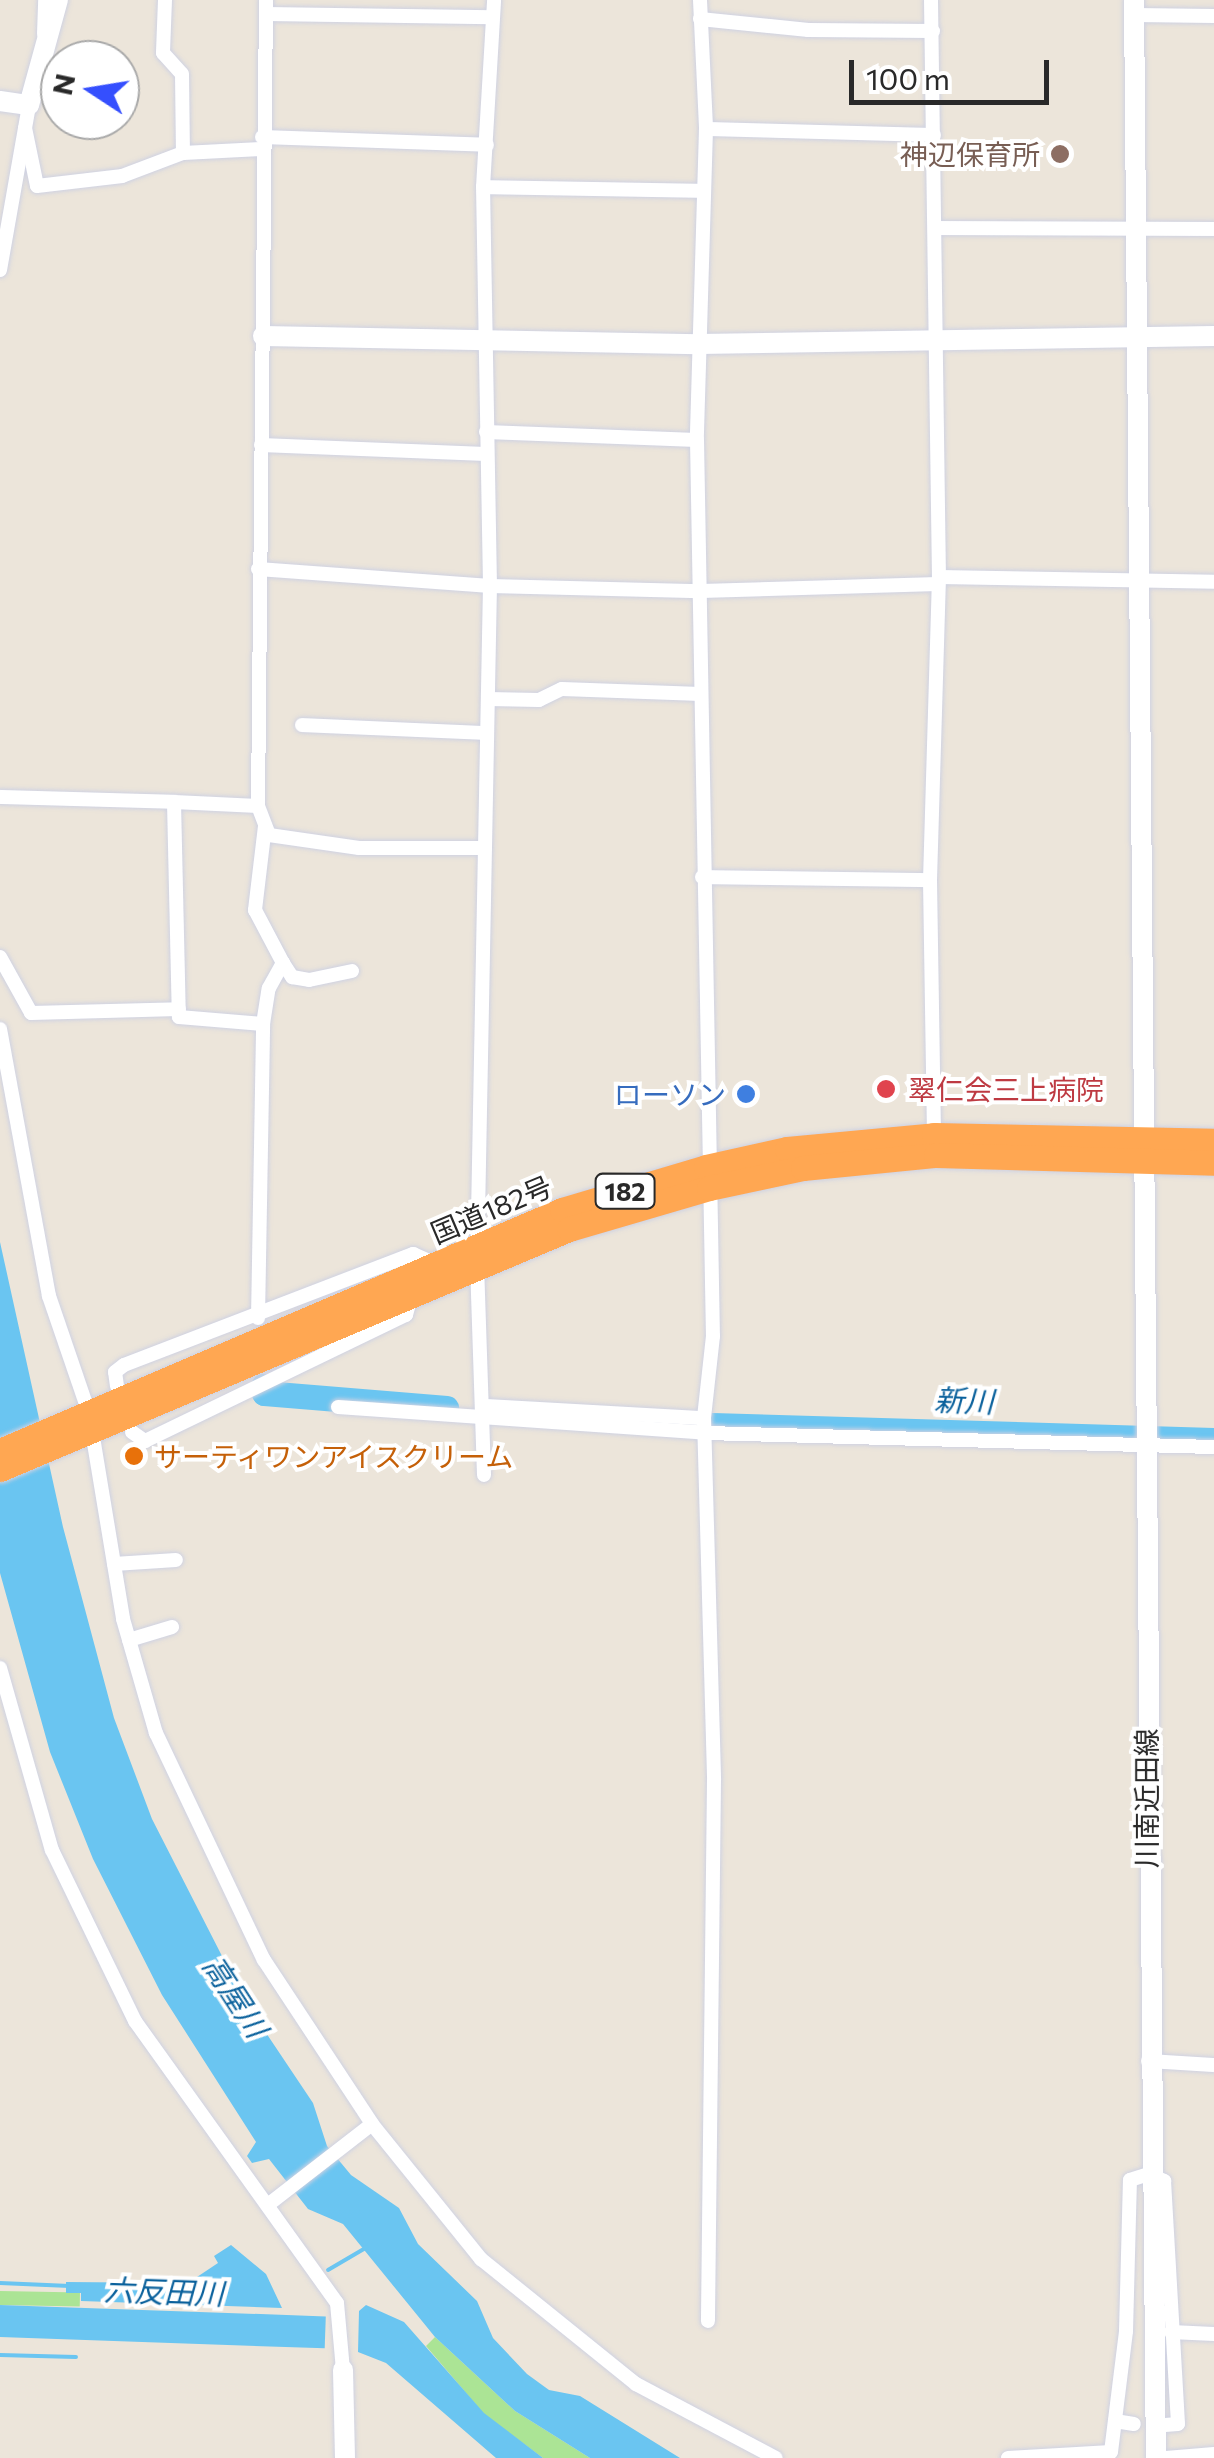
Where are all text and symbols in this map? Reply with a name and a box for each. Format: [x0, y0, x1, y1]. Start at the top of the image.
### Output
north arrow [40, 40, 140, 140]
scale bar [854, 40, 1054, 102]
text: 100 m [866, 59, 950, 96]
text: N [44, 70, 81, 98]
place label: 神辺保育所 [900, 137, 1040, 171]
marker: 神辺保育所 [1049, 143, 1071, 165]
place label: 翠仁会三上病院 [908, 1072, 1104, 1106]
marker: 翠仁会三上病院 [873, 1076, 899, 1102]
place label: ローソン [614, 1077, 726, 1111]
marker: ローソン [735, 1083, 757, 1105]
street label: 国道182号 [425, 1168, 557, 1250]
road number: 182 [592, 1171, 658, 1211]
water label: 新川 [933, 1381, 995, 1419]
place label: サーティワンアイスクリーム [154, 1439, 518, 1473]
marker: サーティワンアイスクリーム [123, 1445, 145, 1467]
street label: 川南近田線 [1129, 1728, 1163, 1868]
water label: 高屋川 [196, 1948, 276, 2044]
water label: 六反田川 [103, 2271, 225, 2311]

